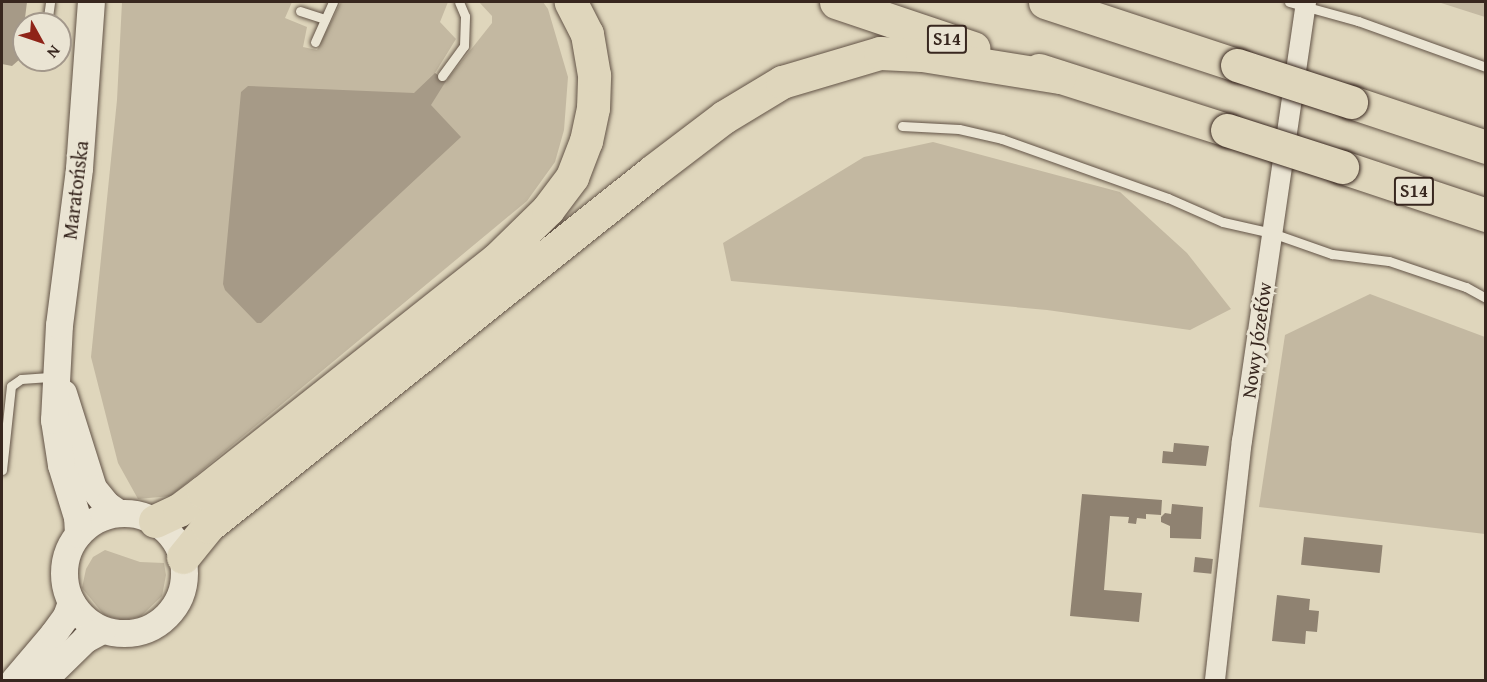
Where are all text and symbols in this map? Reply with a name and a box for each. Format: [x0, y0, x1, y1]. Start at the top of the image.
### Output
north arrow [12, 12, 72, 72]
road number: S14 [926, 24, 968, 54]
text: N [42, 40, 67, 64]
street label: Maratońska [57, 139, 93, 241]
road number: S14 [1393, 176, 1435, 206]
street label: Nowy Józefów [1236, 280, 1276, 400]

